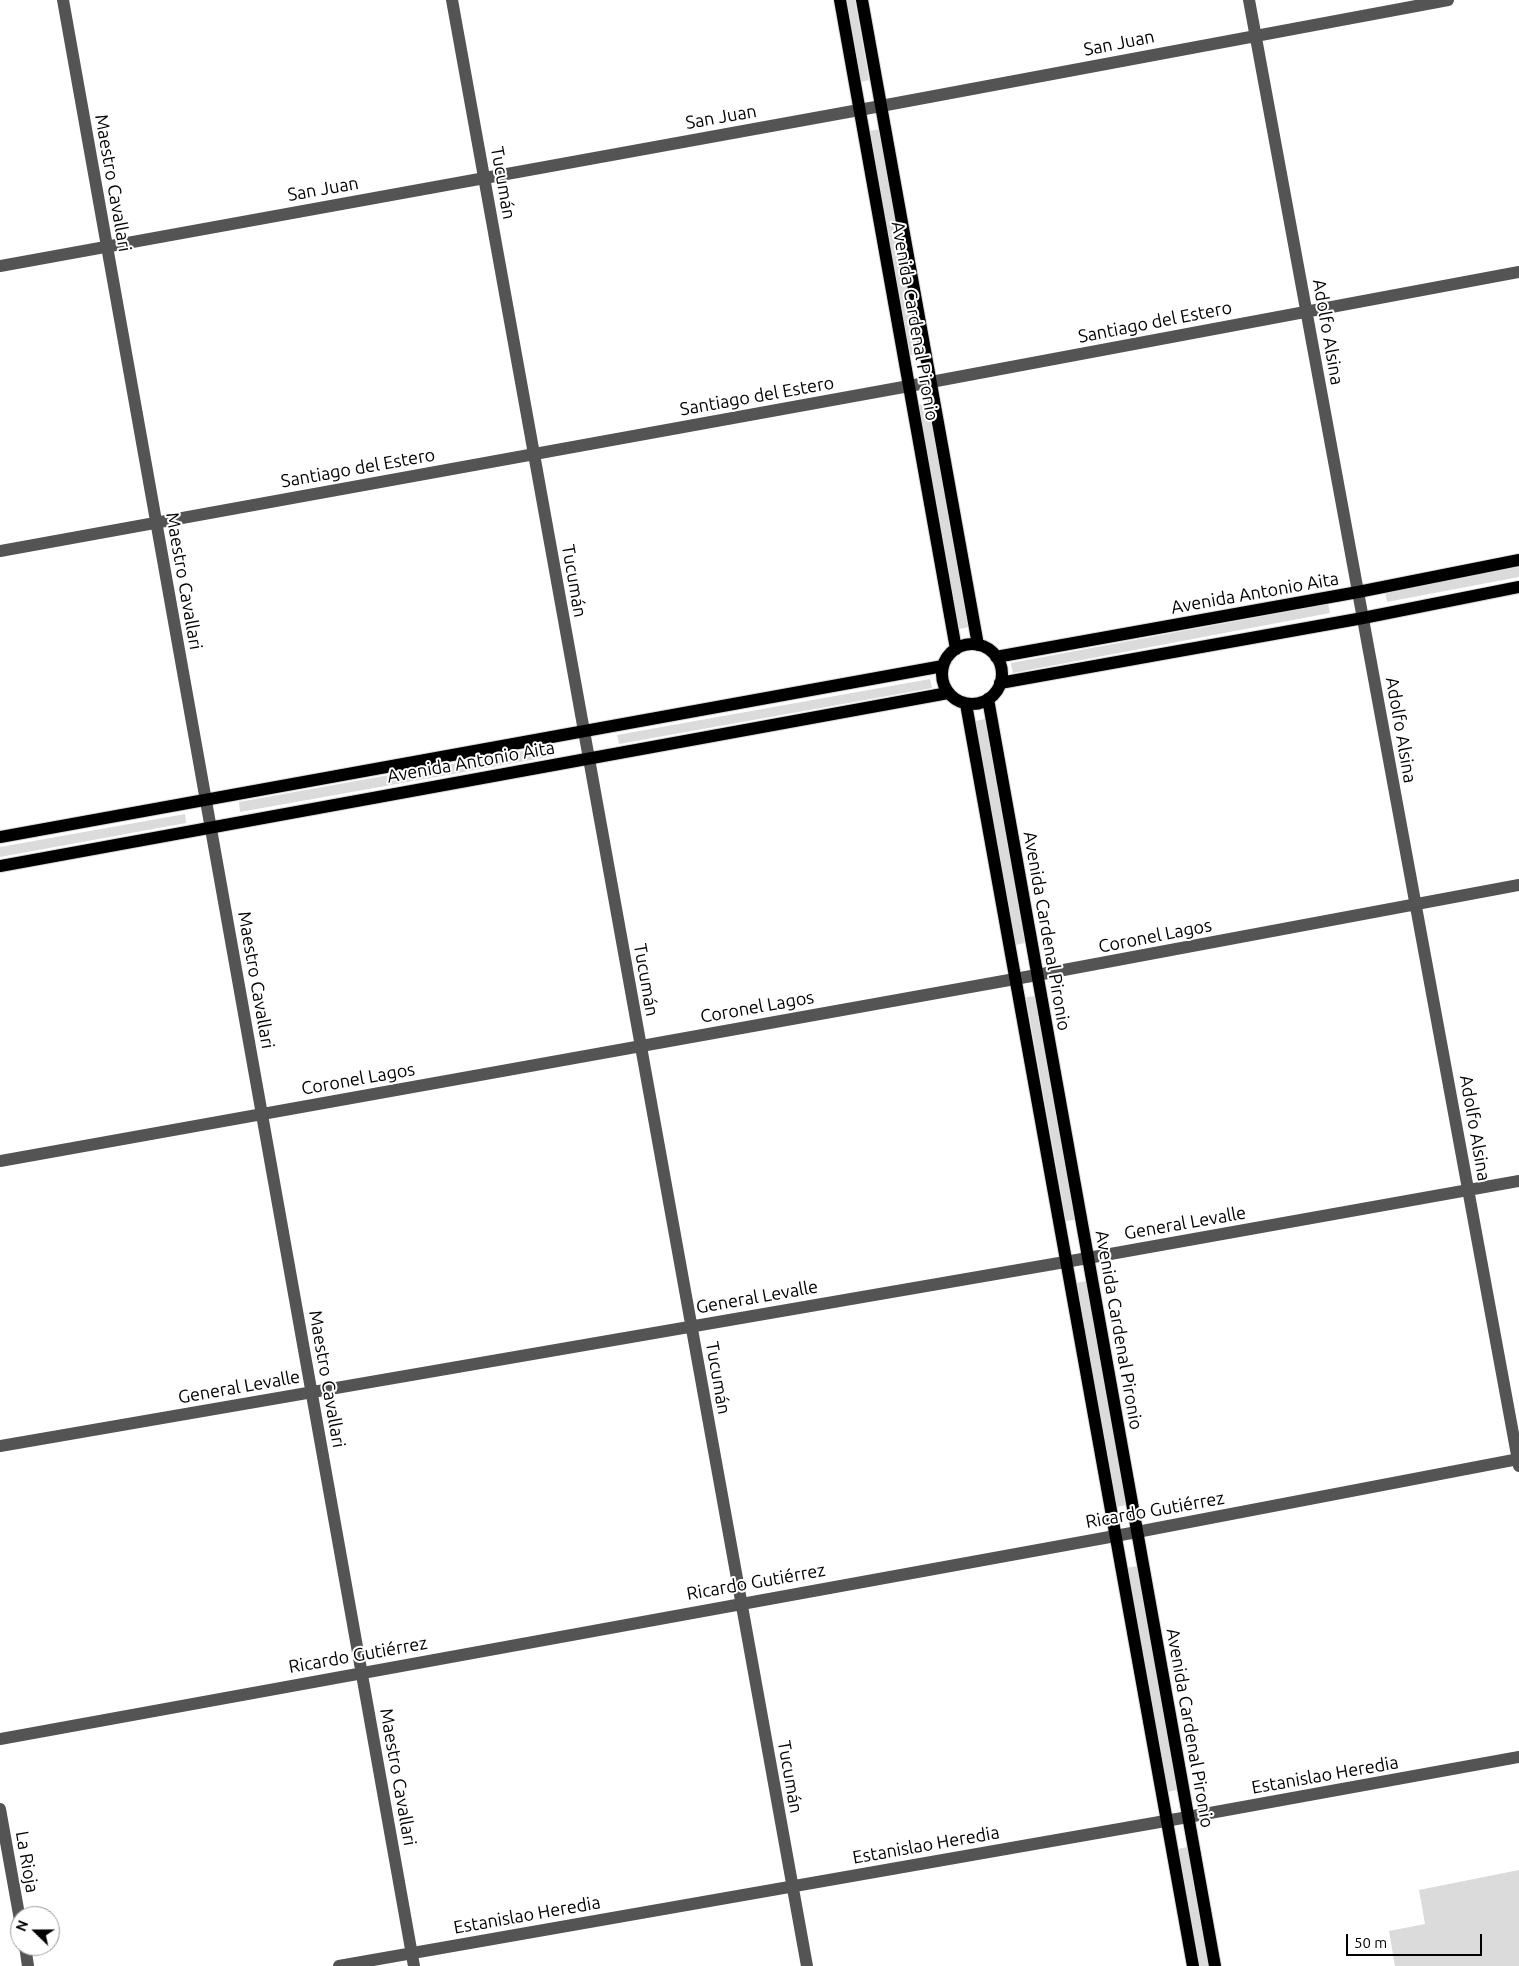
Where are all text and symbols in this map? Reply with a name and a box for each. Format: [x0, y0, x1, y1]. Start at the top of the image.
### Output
street label: San Juan [1082, 26, 1156, 60]
street label: San Juan [684, 100, 758, 134]
street label: Maestro Cavallari [90, 112, 136, 254]
street label: Tucumán [486, 145, 520, 221]
street label: San Juan [286, 172, 360, 206]
street label: Avenida Cardenal Pironio [887, 220, 943, 422]
street label: Adolfo Alsina [1308, 277, 1348, 387]
street label: Santiago del Estero [1076, 296, 1234, 348]
street label: Santiago del Estero [678, 372, 836, 420]
street label: Santiago del Estero [279, 444, 437, 492]
street label: Maestro Cavallari [161, 510, 207, 652]
street label: Tucumán [557, 543, 591, 619]
street label: Avenida Antonio Aita [1169, 568, 1341, 618]
street label: Adolfo Alsina [1381, 675, 1421, 785]
street label: Avenida Antonio Aita [385, 737, 557, 787]
street label: Avenida Cardenal Pironio [1019, 830, 1075, 1032]
street label: Maestro Cavallari [233, 909, 279, 1051]
street label: Coronel Lagos [1096, 914, 1214, 958]
street label: Tucumán [629, 942, 663, 1018]
street label: Coronel Lagos [698, 986, 816, 1028]
street label: Coronel Lagos [299, 1058, 417, 1100]
street label: Adolfo Alsina [1455, 1073, 1495, 1183]
street label: General Levalle [1122, 1202, 1248, 1244]
street label: Avenida Cardenal Pironio [1091, 1229, 1147, 1431]
street label: General Levalle [694, 1276, 820, 1318]
street label: Maestro Cavallari [304, 1308, 350, 1450]
street label: Tucumán [701, 1340, 735, 1416]
street label: General Levalle [176, 1366, 302, 1408]
street label: Ricardo Gutiérrez [1084, 1487, 1226, 1533]
street label: Ricardo Gutiérrez [685, 1559, 827, 1605]
street label: Avenida Cardenal Pironio [1162, 1627, 1218, 1829]
street label: Ricardo Gutiérrez [287, 1632, 429, 1678]
street label: Maestro Cavallari [375, 1706, 421, 1848]
street label: Tucumán [773, 1739, 807, 1815]
street label: Estanislao Heredia [1250, 1751, 1400, 1799]
street label: Estanislao Heredia [851, 1821, 1001, 1869]
street label: La Rioja [11, 1829, 43, 1895]
street label: Estanislao Heredia [452, 1891, 602, 1939]
north arrow [10, 1906, 60, 1956]
text: N [13, 1918, 31, 1934]
scale bar [1349, 1924, 1485, 1956]
text: 50 m [1354, 1934, 1387, 1951]

